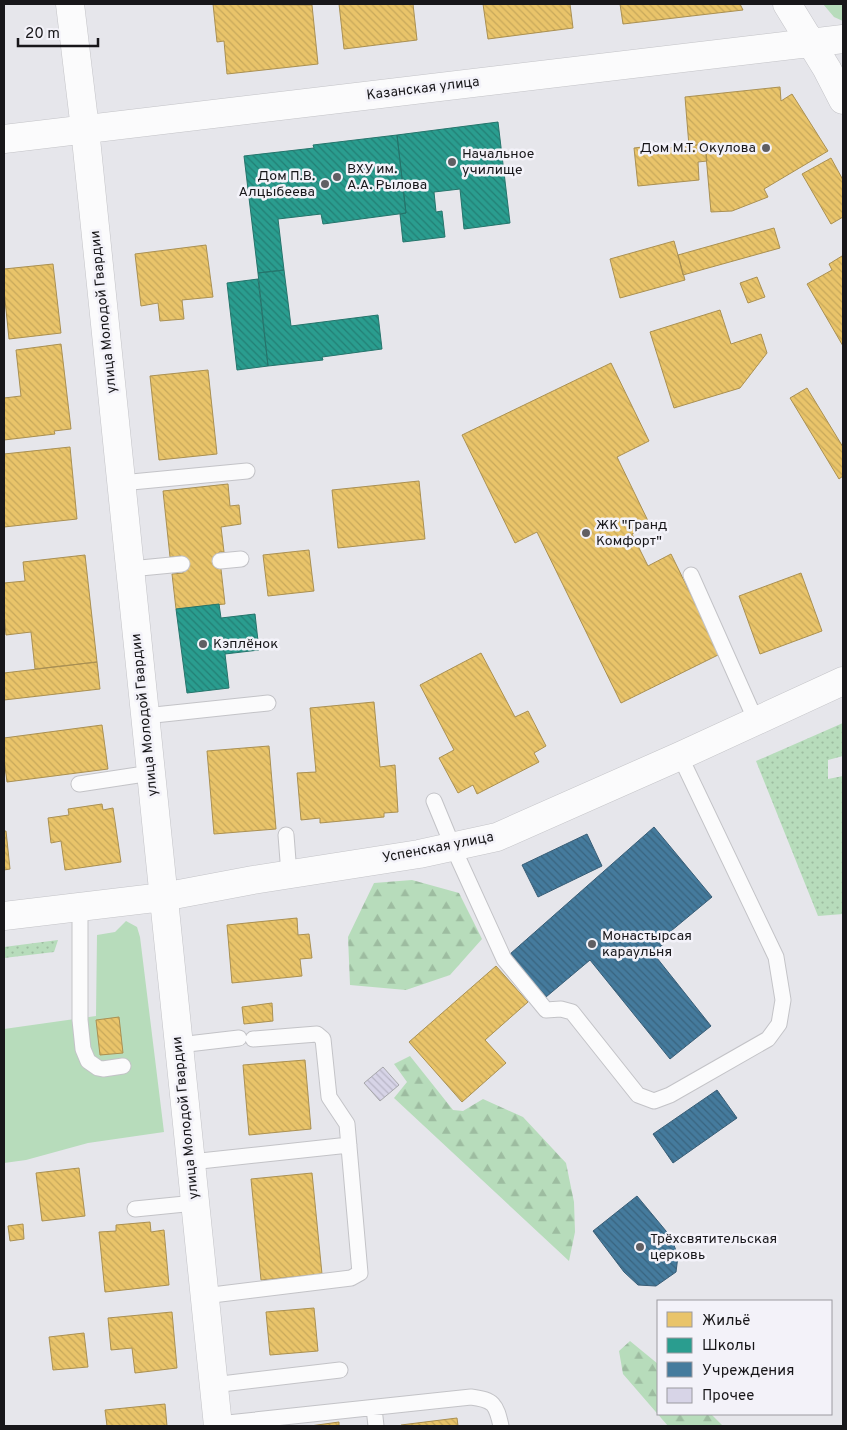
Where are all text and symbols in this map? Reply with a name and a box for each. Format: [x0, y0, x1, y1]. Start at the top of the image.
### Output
scale bar [18, 15, 98, 47]
text: 20 m [25, 25, 60, 44]
street label: Казанская улица [365, 74, 481, 104]
place label: Дом М.Т. Окулова [640, 140, 756, 157]
marker: Дом М.Т. Окулова [760, 142, 772, 154]
place label: Начальное училище [462, 146, 534, 179]
marker: Начальное училище [446, 156, 458, 168]
place label: ВХУ им. А.А. Рылова [347, 161, 427, 194]
place label: Дом П.В. Алцыбеева [239, 168, 315, 201]
marker: ВХУ им. А.А. Рылова [331, 171, 343, 183]
marker: Дом П.В. Алцыбеева [319, 178, 331, 190]
street label: улица Молодой Гвардии [87, 230, 121, 394]
place label: ЖК "Гранд Комфорт" [596, 517, 667, 550]
marker: ЖК "Гранд Комфорт" [580, 527, 592, 539]
street label: улица Молодой Гвардии [128, 633, 162, 797]
place label: Кэплёнок [213, 636, 278, 653]
marker: Кэплёнок [197, 638, 209, 650]
street label: Успенская улица [381, 829, 495, 867]
place label: Монастырсая караульня [602, 928, 692, 961]
marker: Монастырсая караульня [586, 938, 598, 950]
street label: улица Молодой Гвардии [169, 1036, 203, 1200]
place label: Трёхсвятительская церковь [650, 1231, 777, 1264]
marker: Трёхсвятительская церковь [634, 1241, 646, 1253]
legend [657, 1300, 832, 1415]
text: Жильё [702, 1312, 750, 1331]
text: Школы [702, 1337, 756, 1356]
text: Учреждения [702, 1362, 794, 1381]
text: Прочее [702, 1387, 754, 1406]

